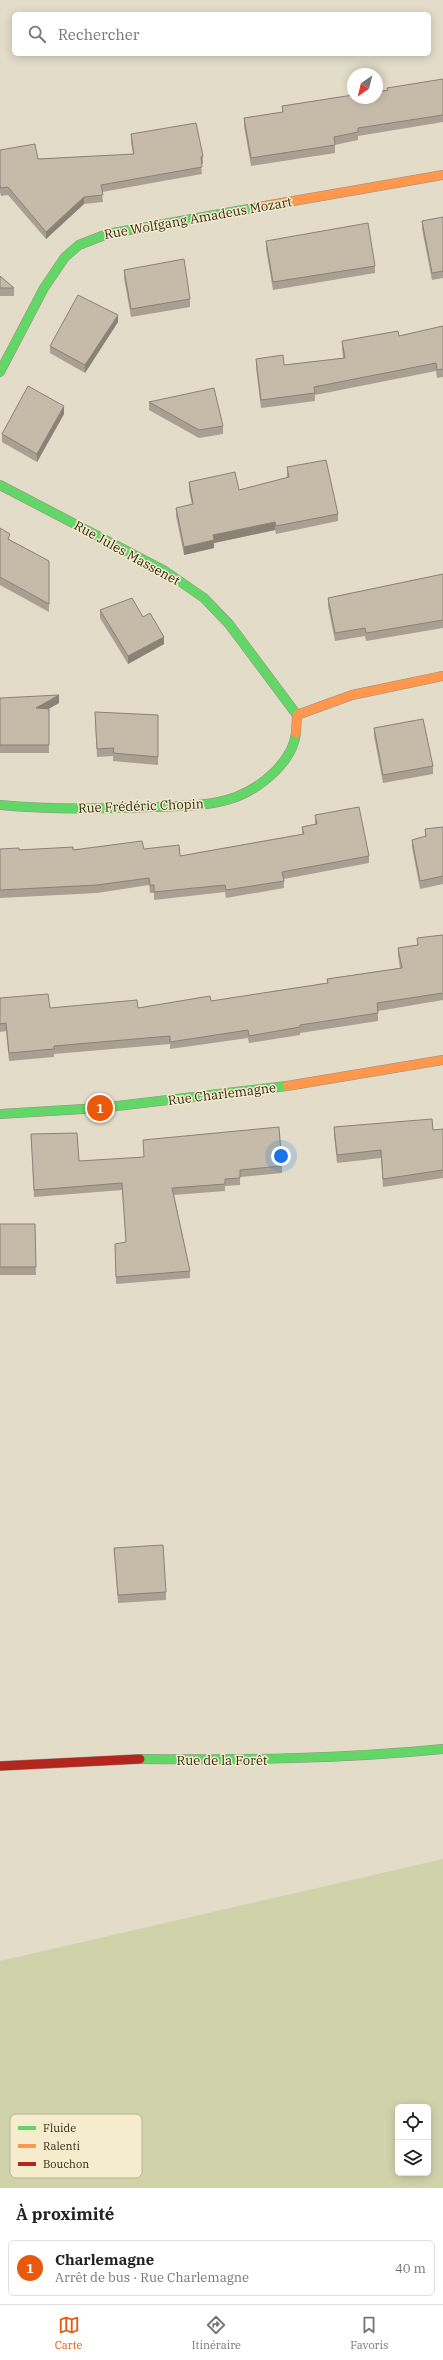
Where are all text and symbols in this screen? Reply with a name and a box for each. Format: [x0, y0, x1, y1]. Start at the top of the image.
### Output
search box [12, 12, 431, 56]
icon: search [26, 23, 48, 45]
text: Rechercher [58, 25, 139, 44]
north arrow [347, 68, 383, 104]
street label: Rue Wolfgang Amadeus Mozart [103, 193, 294, 243]
street label: Rue Jules Massenet [71, 517, 183, 589]
street label: Rue Frédéric Chopin [78, 795, 204, 817]
street label: Rue Charlemagne [167, 1079, 277, 1109]
pin: 1 [87, 1093, 113, 1123]
your location [271, 1146, 291, 1166]
street label: Rue de la Forêt [177, 1752, 268, 1769]
map controls [395, 2104, 431, 2176]
button: locate [395, 2104, 431, 2140]
legend [10, 2114, 142, 2178]
text: Fluide [43, 2121, 76, 2135]
text: Ralenti [43, 2139, 81, 2153]
button: layers [395, 2140, 431, 2176]
text: Bouchon [43, 2157, 89, 2171]
text: À proximité [16, 2203, 114, 2225]
text: Charlemagne [55, 2250, 154, 2269]
text: 1 [26, 2260, 34, 2277]
text: 40 m [395, 2260, 426, 2277]
text: Arrêt de bus · Rue Charlemagne [55, 2269, 249, 2286]
tab: Carte [55, 2314, 82, 2352]
tab: Itinéraire [192, 2314, 241, 2352]
tab: Favoris [350, 2314, 388, 2352]

